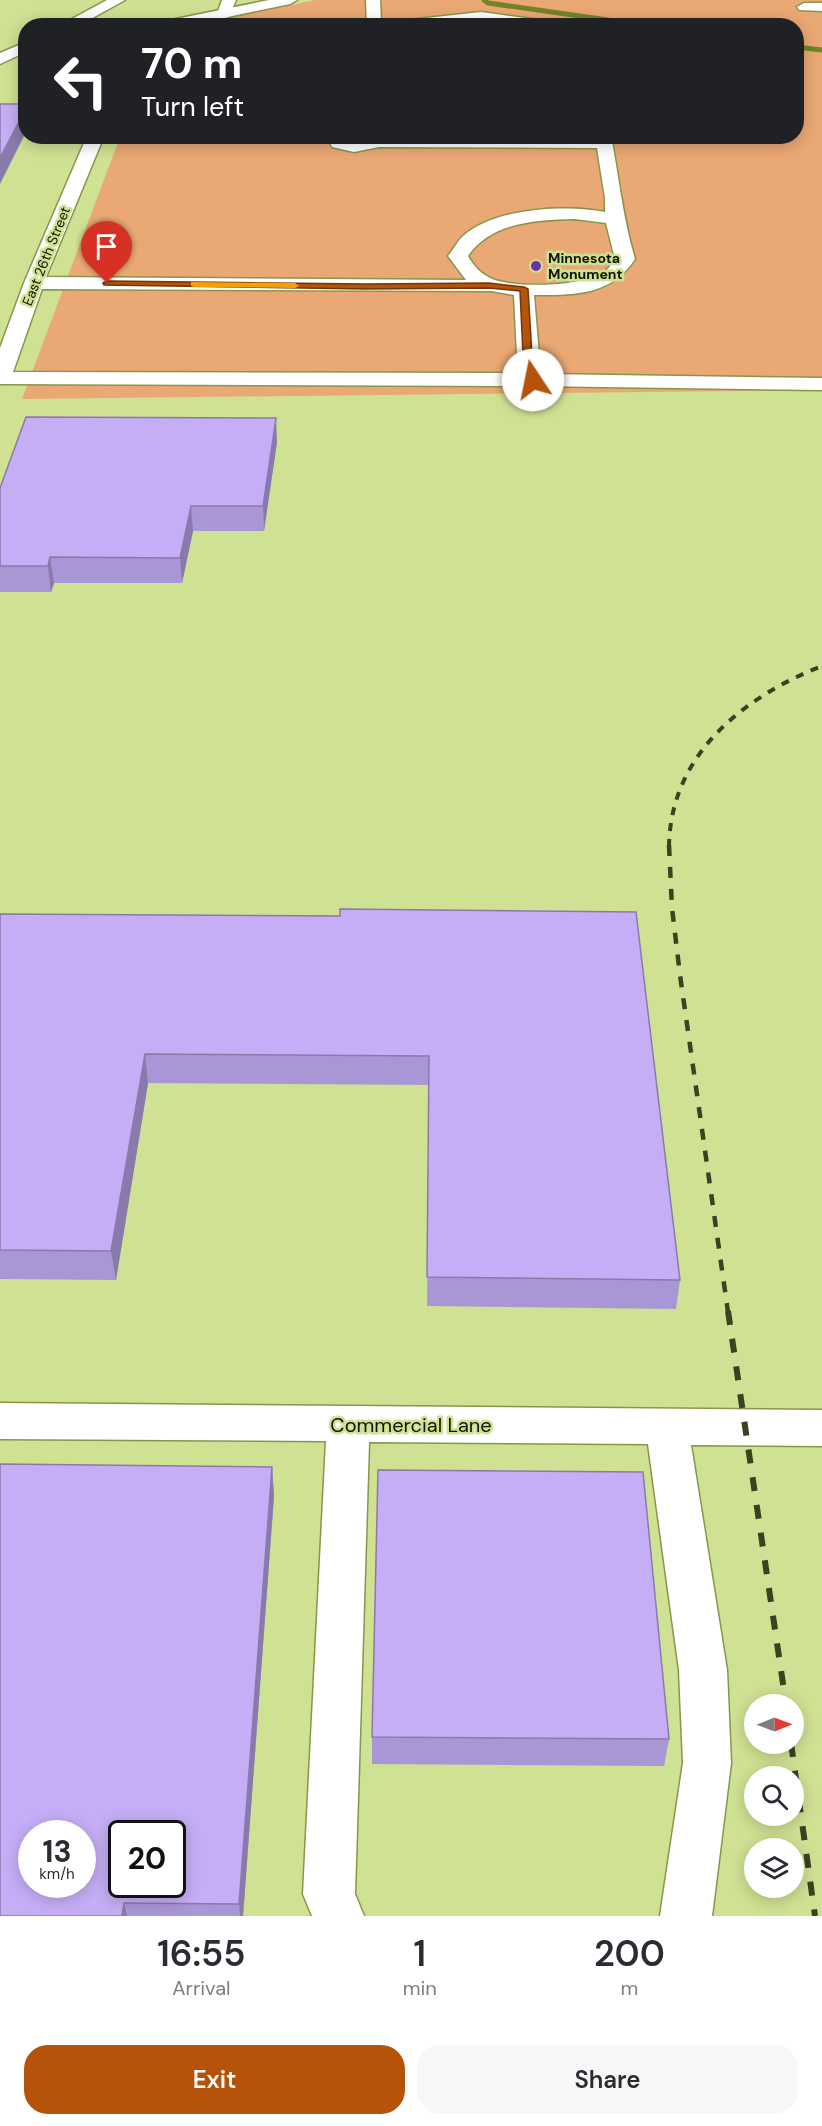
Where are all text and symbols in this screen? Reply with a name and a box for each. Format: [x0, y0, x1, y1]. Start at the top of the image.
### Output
text: 70 m [141, 36, 242, 91]
icon: left [42, 42, 120, 120]
text: Turn left [141, 89, 244, 124]
street label: East 26th Street [18, 204, 74, 308]
pin [81, 221, 132, 283]
icon: arrive [90, 230, 123, 263]
place label: Minnesota Monument [548, 249, 623, 283]
marker: Minnesota Monument [529, 259, 543, 273]
position arrow [501, 348, 565, 412]
street label: Commercial Lane [330, 1412, 492, 1438]
north arrow [744, 1694, 804, 1754]
map controls [744, 1694, 804, 1898]
button: search [744, 1766, 804, 1826]
speed limit sign: 20 [108, 1820, 186, 1898]
text: 13 [42, 1832, 72, 1871]
button: layers [744, 1838, 804, 1898]
text: km/h [39, 1864, 75, 1884]
text: 16:55 [157, 1930, 246, 1977]
text: 1 [414, 1930, 426, 1977]
text: 200 [594, 1930, 665, 1977]
text: Arrival [172, 1975, 231, 2001]
text: min [403, 1975, 437, 2001]
text: m [621, 1975, 638, 2001]
button: Exit [24, 2045, 405, 2114]
button: Share [417, 2045, 798, 2114]

